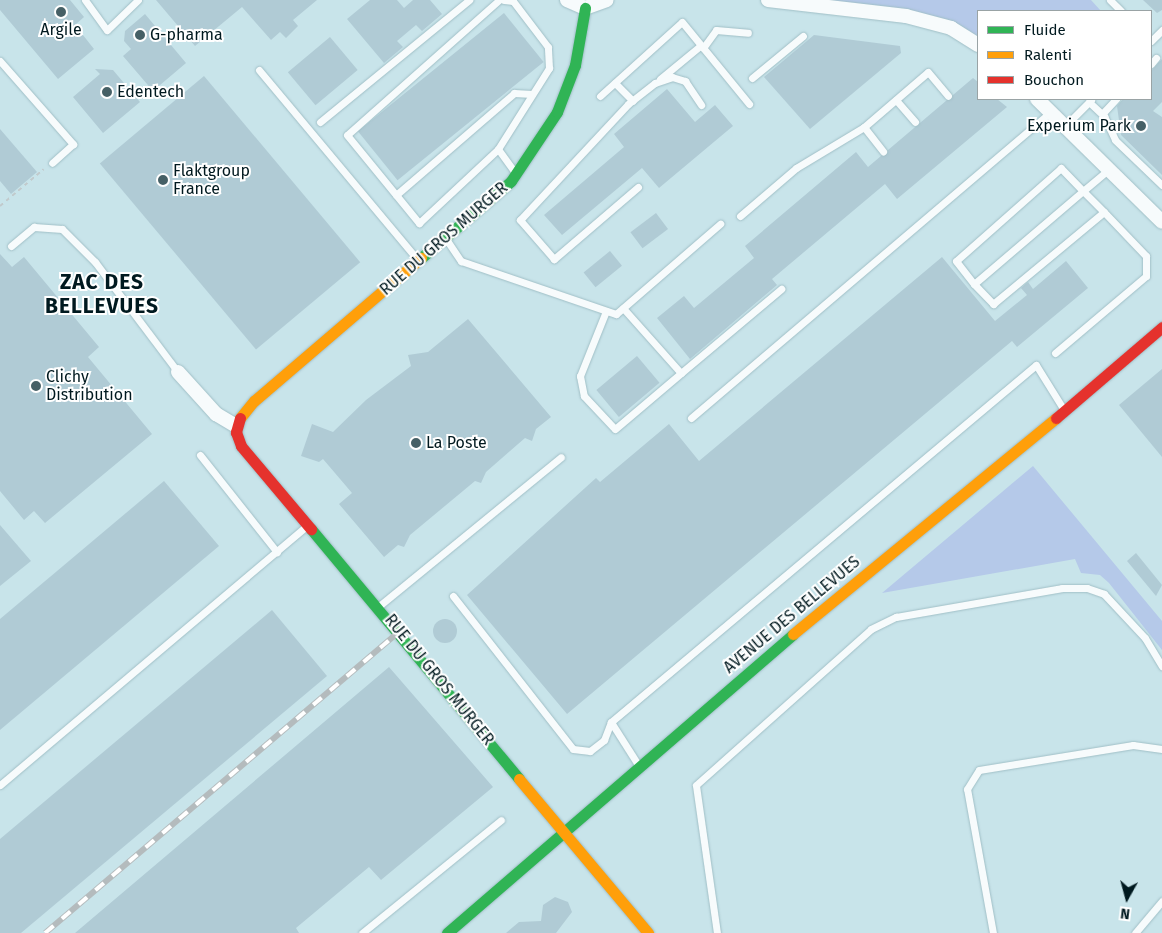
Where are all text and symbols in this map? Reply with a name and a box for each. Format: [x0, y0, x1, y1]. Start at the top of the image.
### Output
marker: Argile [55, 6, 67, 18]
legend [977, 10, 1152, 100]
place label: Argile [40, 20, 82, 40]
text: Fluide [1024, 21, 1066, 39]
place label: G-pharma [150, 25, 223, 45]
marker: G-pharma [134, 29, 146, 41]
text: Ralenti [1024, 46, 1072, 64]
text: Bouchon [1024, 71, 1084, 89]
place label: Edentech [117, 82, 184, 102]
marker: Edentech [101, 86, 113, 98]
place label: Experium Park [1027, 116, 1131, 136]
marker: Experium Park [1135, 120, 1147, 132]
place label: Flaktgroup France [173, 161, 250, 199]
marker: Flaktgroup France [157, 174, 169, 186]
street label: RUE DU GROS MURGER [376, 178, 512, 300]
district label: ZAC DES BELLEVUES [44, 269, 160, 319]
place label: Clichy Distribution [46, 367, 133, 405]
marker: Clichy Distribution [30, 380, 42, 392]
place label: La Poste [426, 433, 487, 453]
marker: La Poste [410, 437, 422, 449]
street label: AVENUE DES BELLEVUES [720, 552, 864, 678]
street label: RUE DU GROS MURGER [380, 611, 498, 749]
north arrow [1102, 873, 1152, 923]
text: N [1119, 904, 1131, 922]

